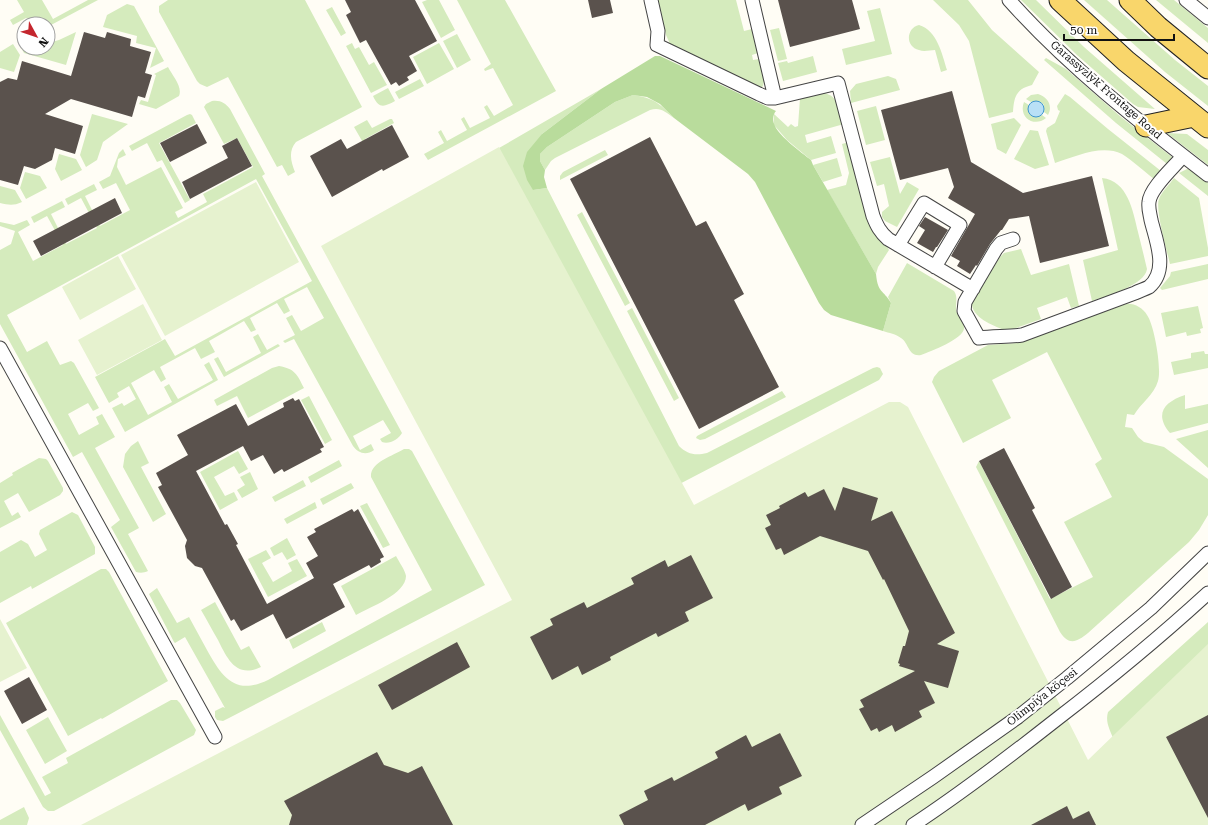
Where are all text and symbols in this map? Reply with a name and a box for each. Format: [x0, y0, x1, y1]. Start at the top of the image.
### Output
north arrow [16, 16, 56, 56]
scale bar [1064, 16, 1174, 42]
text: 50 m [1070, 23, 1097, 37]
text: N [35, 35, 51, 50]
street label: Garassyzlyk Frontage Road [1048, 38, 1164, 142]
street label: Olimpiýa köçesi [1004, 665, 1080, 729]

